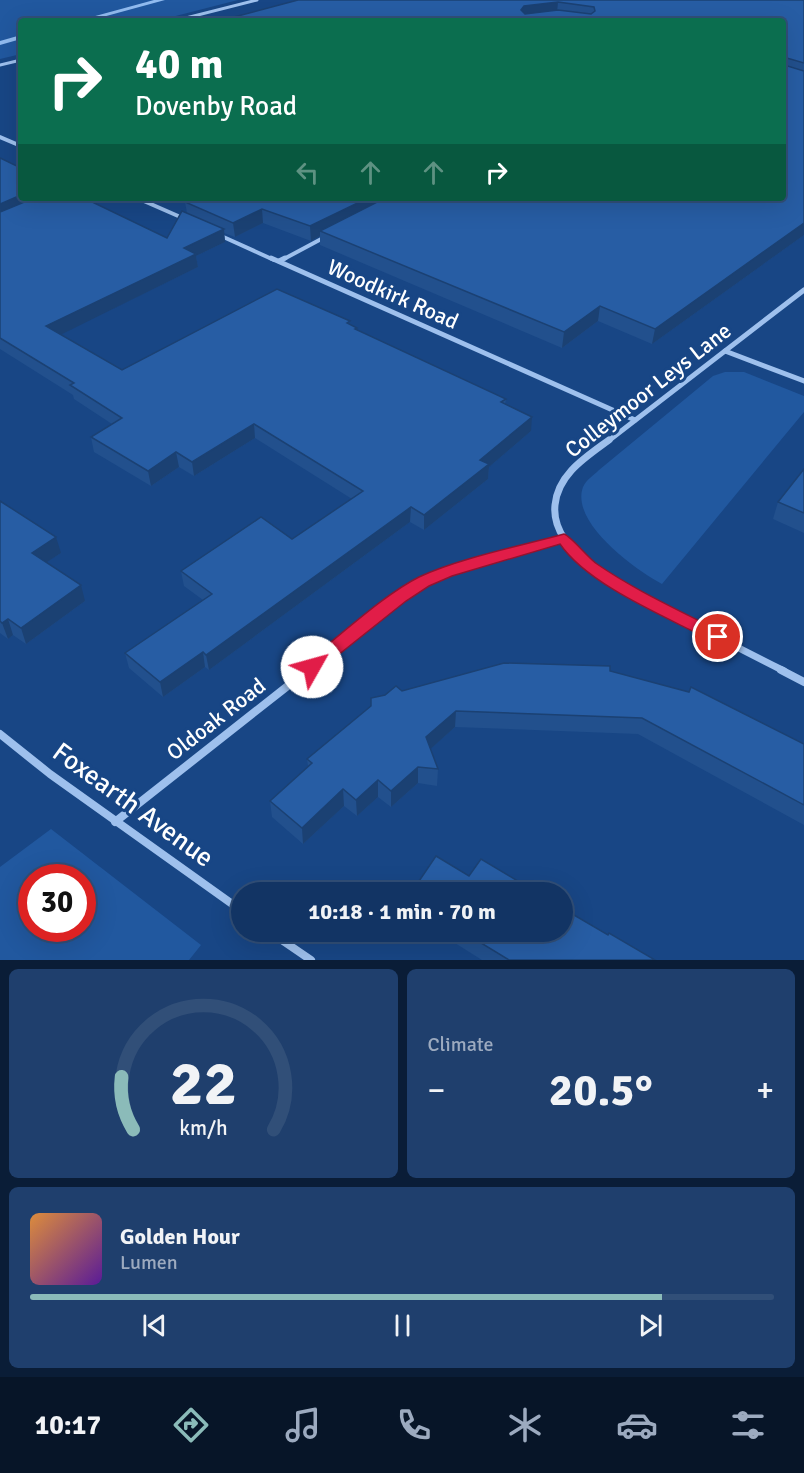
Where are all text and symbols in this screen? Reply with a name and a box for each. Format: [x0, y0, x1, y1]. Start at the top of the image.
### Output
text: 40 m [135, 39, 224, 90]
icon: right [36, 42, 114, 120]
text: Dovenby Road [135, 90, 297, 123]
icon: left [291, 156, 324, 189]
icon: ahead [354, 156, 387, 189]
icon: ahead [417, 156, 450, 189]
icon: right [480, 156, 513, 189]
street label: Woodkirk Road [323, 253, 463, 335]
street label: Colleymoor Leys Lane [560, 317, 736, 463]
pin [692, 611, 743, 662]
icon: arrive [701, 620, 734, 653]
position arrow [280, 635, 344, 699]
street label: Oldoak Road [161, 672, 271, 766]
street label: Foxearth Avenue [46, 736, 220, 874]
speed limit sign: 30 [18, 864, 96, 942]
text: 10:18 · 1 min · 70 m [308, 898, 496, 925]
text: Climate [428, 1032, 493, 1057]
text: 22 [170, 1045, 237, 1122]
text: 20.5° [549, 1063, 653, 1118]
text: − [428, 1070, 445, 1111]
text: + [756, 1070, 774, 1111]
text: km/h [179, 1116, 228, 1142]
text: Golden Hour [120, 1223, 240, 1250]
text: Lumen [120, 1250, 178, 1275]
icon: previous [138, 1309, 171, 1342]
icon: pause [386, 1309, 419, 1342]
icon: next [634, 1309, 667, 1342]
icon: directions [170, 1404, 212, 1446]
icon: music [282, 1404, 324, 1446]
icon: phone [393, 1404, 435, 1446]
icon: climate [504, 1404, 546, 1446]
icon: car [616, 1404, 658, 1446]
icon: filters [727, 1404, 769, 1446]
text: 10:17 [35, 1409, 101, 1442]

